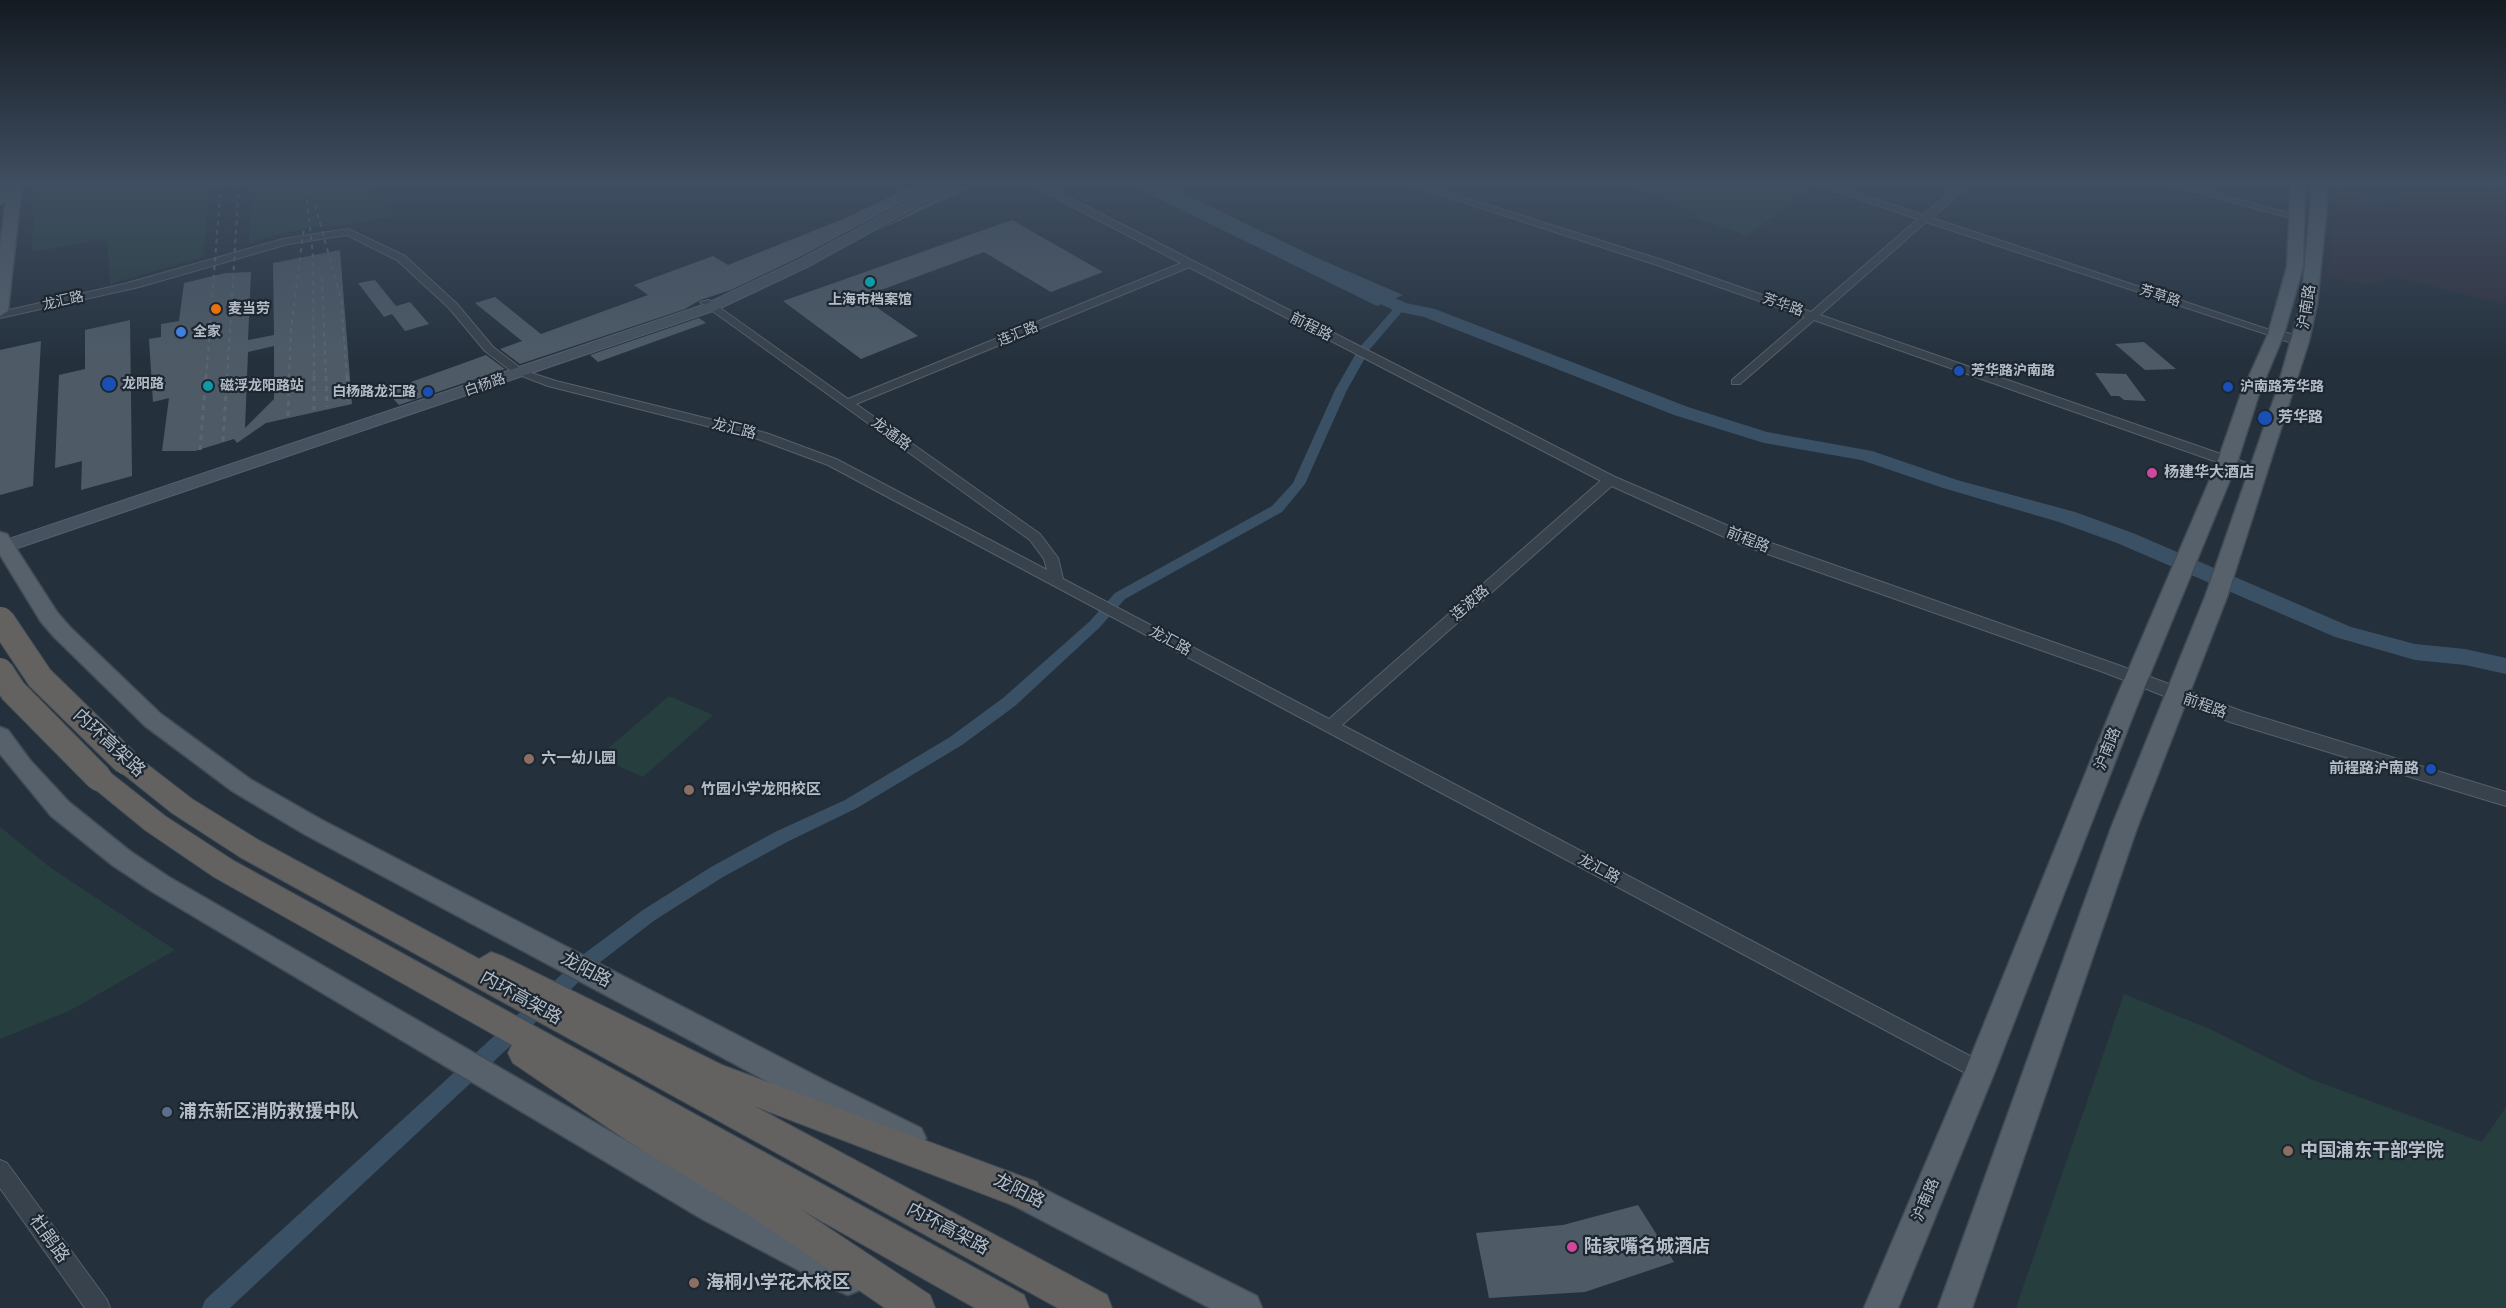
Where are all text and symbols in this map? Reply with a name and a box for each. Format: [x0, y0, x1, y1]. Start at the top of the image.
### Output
marker: 上海市档案馆 [863, 275, 877, 289]
street label: 芳草路 [2137, 282, 2183, 310]
street label: 沪南路 [2295, 283, 2319, 331]
street label: 龙汇路 [41, 288, 85, 314]
street label: 芳华路 [1760, 290, 1806, 320]
place label: 上海市档案馆 [828, 292, 912, 308]
place label: 麦当劳 [228, 301, 270, 317]
marker: 麦当劳 [209, 302, 223, 316]
street label: 前程路 [1287, 309, 1335, 345]
street label: 连汇路 [995, 318, 1041, 350]
place label: 全家 [193, 324, 221, 340]
marker: 全家 [174, 325, 188, 339]
place label: 芳华路沪南路 [1971, 363, 2055, 379]
marker: 芳华路沪南路 [1952, 364, 1966, 378]
street label: 白杨路 [462, 370, 508, 400]
marker: 龙阳路 [100, 375, 118, 393]
place label: 龙阳路 [122, 376, 164, 392]
place label: 磁浮龙阳路站 [220, 378, 304, 394]
marker: 磁浮龙阳路站 [201, 379, 215, 393]
place label: 沪南路芳华路 [2240, 379, 2324, 395]
marker: 沪南路芳华路 [2221, 380, 2235, 394]
place label: 白杨路龙汇路 [332, 384, 416, 400]
marker: 白杨路龙汇路 [421, 385, 435, 399]
marker: 芳华路 [2256, 409, 2274, 427]
place label: 芳华路 [2278, 409, 2323, 427]
street label: 龙通路 [868, 413, 914, 455]
street label: 龙汇路 [710, 415, 758, 443]
place label: 杨建华大酒店 [2164, 464, 2254, 482]
marker: 杨建华大酒店 [2145, 466, 2159, 480]
street label: 前程路 [1724, 523, 1772, 557]
street label: 连波路 [1447, 581, 1493, 625]
street label: 龙汇路 [1146, 622, 1194, 660]
street label: 前程路 [2181, 690, 2229, 722]
street label: 内环高架路 [69, 704, 149, 782]
street label: 沪南路 [2091, 725, 2125, 773]
place label: 六一幼儿园 [541, 750, 616, 768]
marker: 六一幼儿园 [522, 752, 536, 766]
place label: 前程路沪南路 [2329, 760, 2419, 778]
marker: 前程路沪南路 [2424, 762, 2438, 776]
place label: 竹园小学龙阳校区 [701, 781, 821, 799]
marker: 竹园小学龙阳校区 [682, 783, 696, 797]
street label: 龙汇路 [1575, 850, 1623, 888]
street label: 龙阳路 [557, 948, 615, 992]
street label: 内环高架路 [476, 967, 566, 1029]
place label: 浦东新区消防救援中队 [179, 1101, 359, 1123]
marker: 浦东新区消防救援中队 [160, 1105, 174, 1119]
place label: 中国浦东干部学院 [2300, 1140, 2444, 1162]
marker: 中国浦东干部学院 [2281, 1144, 2295, 1158]
street label: 龙阳路 [990, 1169, 1048, 1213]
street label: 沪南路 [1909, 1176, 1943, 1224]
street label: 内环高架路 [903, 1198, 993, 1260]
street label: 杜鹃路 [24, 1211, 74, 1267]
place label: 陆家嘴名城酒店 [1584, 1236, 1710, 1258]
marker: 陆家嘴名城酒店 [1565, 1240, 1579, 1254]
place label: 海桐小学花木校区 [706, 1272, 850, 1294]
marker: 海桐小学花木校区 [687, 1276, 701, 1290]

